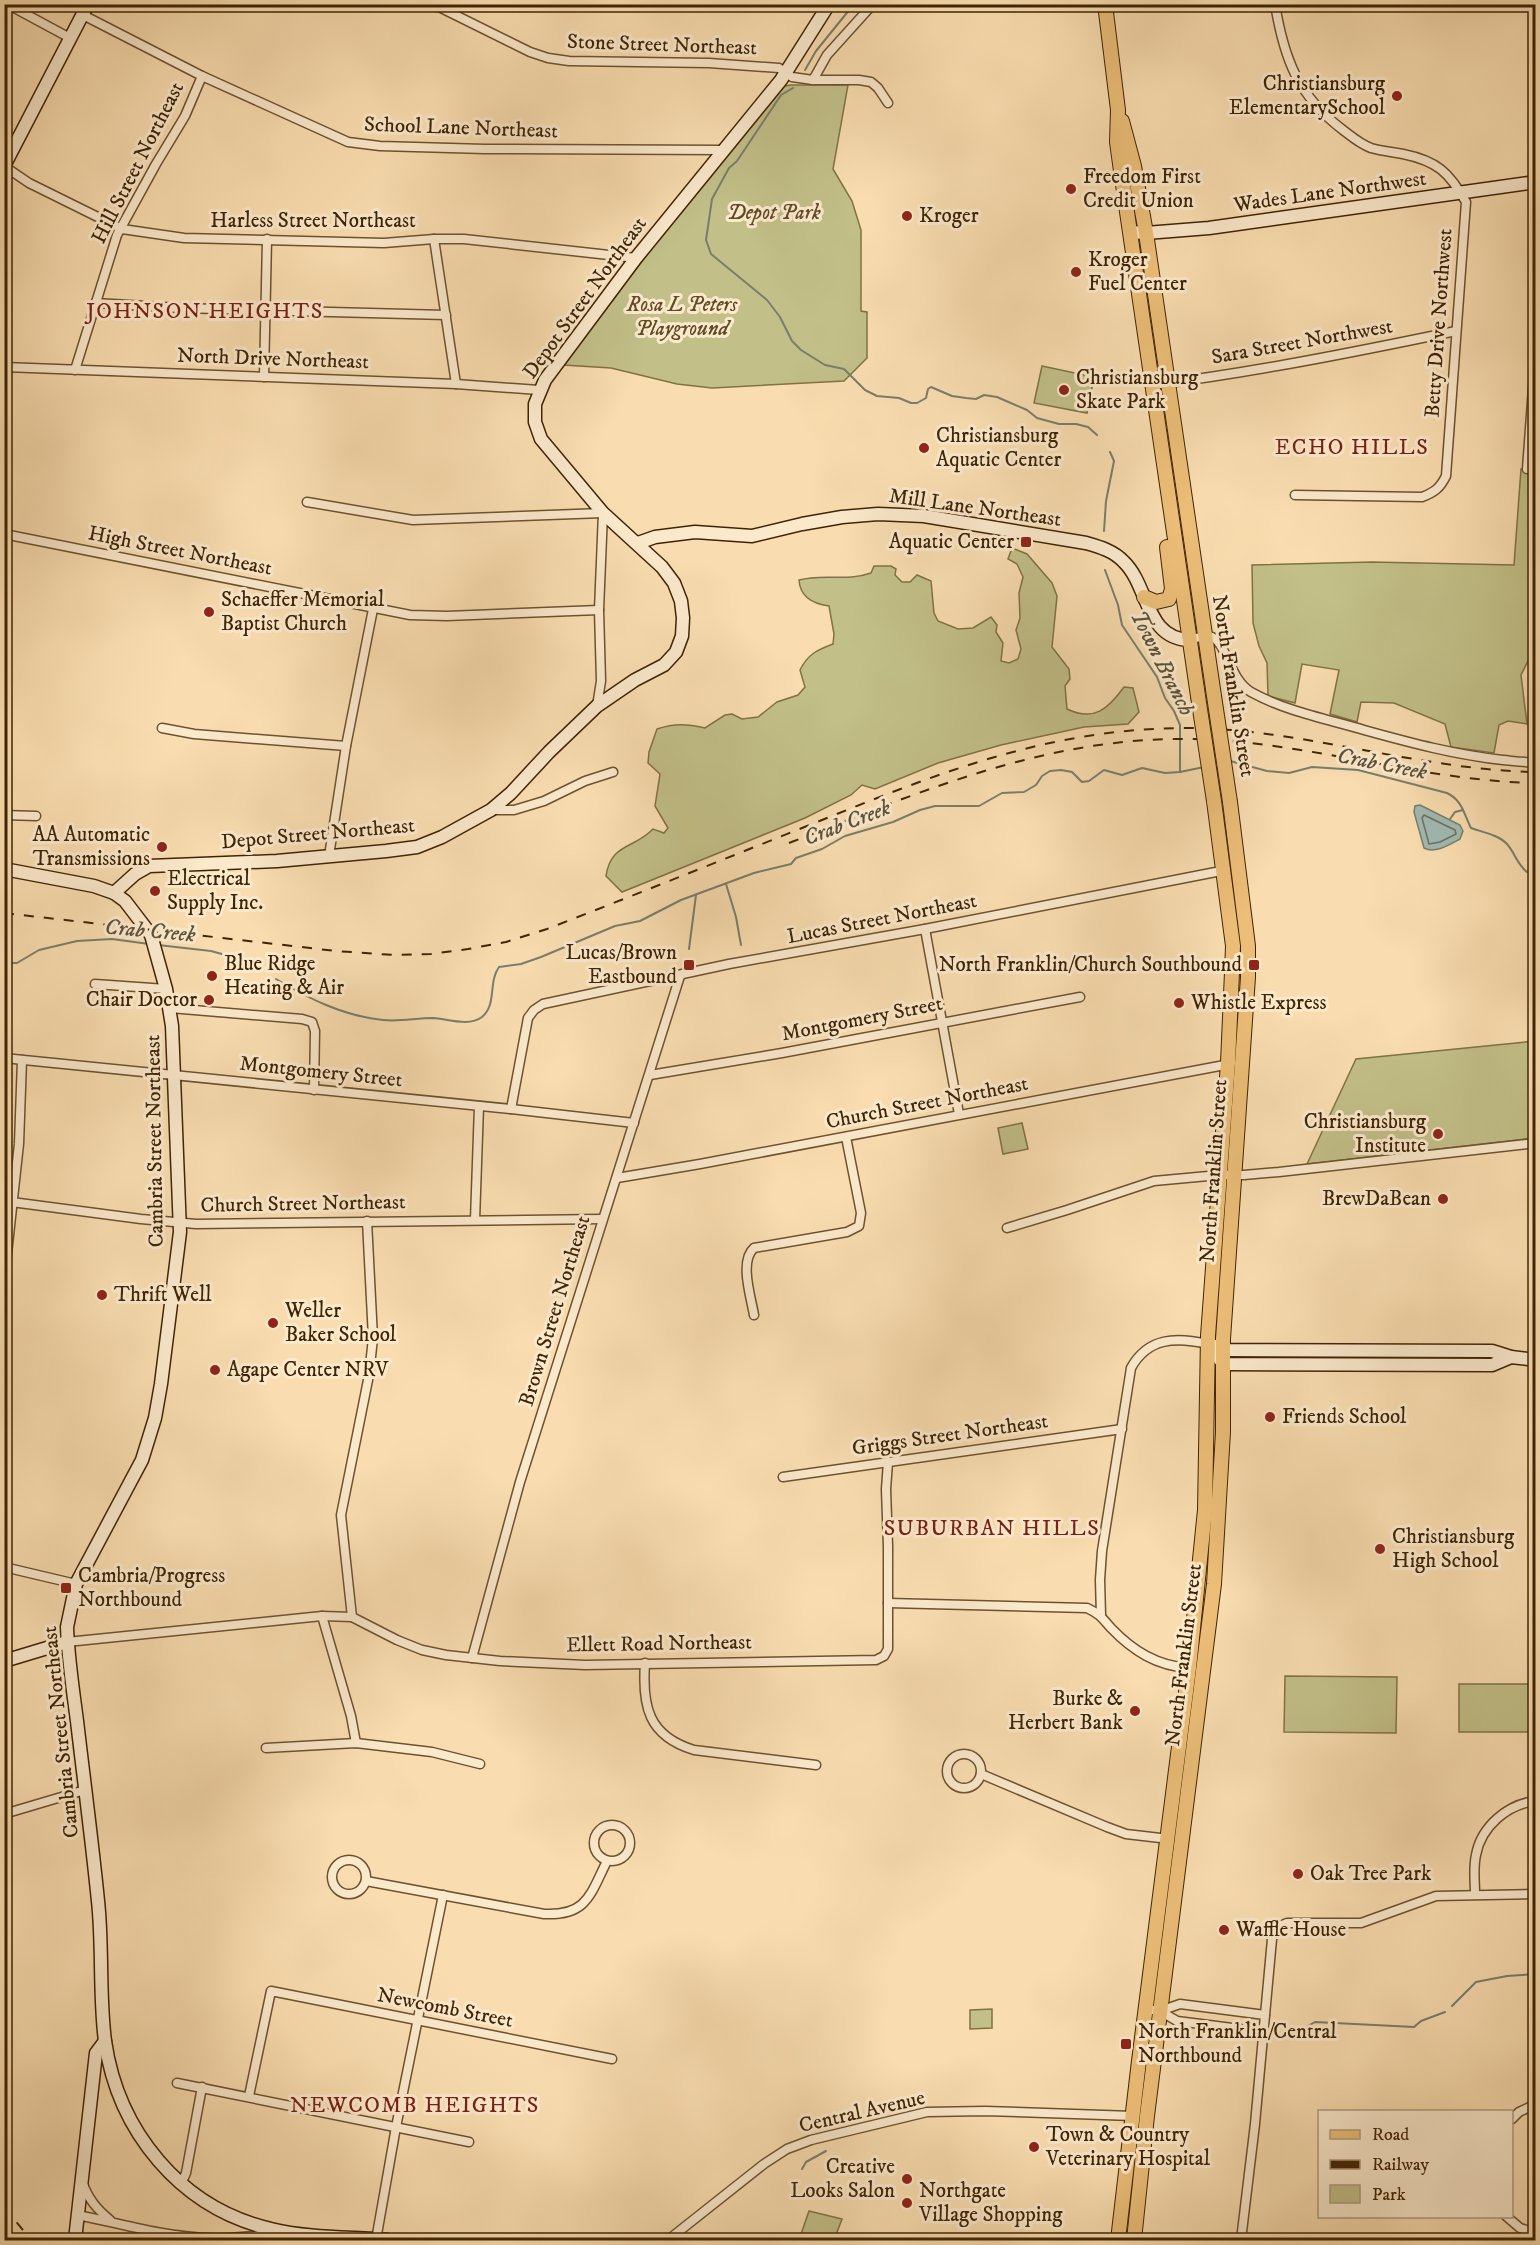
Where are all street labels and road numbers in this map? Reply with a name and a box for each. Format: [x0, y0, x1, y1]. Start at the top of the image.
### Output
street label: Stone Street Northeast [567, 29, 758, 61]
street label: Hill Street Northeast [86, 78, 190, 248]
street label: School Lane Northeast [364, 112, 559, 144]
street label: Wades Lane Northwest [1231, 166, 1428, 219]
street label: Harless Street Northeast [210, 208, 416, 234]
street label: Depot Street Northeast [517, 212, 653, 384]
street label: Betty Drive Northwest [1419, 227, 1459, 418]
street label: Sara Street Northwest [1209, 313, 1395, 371]
street label: North Drive Northeast [177, 343, 370, 375]
street label: Mill Lane Northeast [887, 483, 1063, 533]
street label: High Street Northeast [86, 520, 274, 582]
street label: North Franklin Street [1206, 593, 1260, 779]
street label: Depot Street Northeast [220, 813, 416, 855]
street label: Lucas Street Northeast [785, 888, 979, 950]
street label: Montgomery Street [779, 991, 945, 1047]
street label: Cambria Street Northeast [140, 1034, 170, 1248]
street label: Montgomery Street [238, 1051, 404, 1094]
street label: Church Street Northeast [824, 1071, 1030, 1135]
street label: North Franklin Street [1195, 1078, 1233, 1264]
street label: Church Street Northeast [200, 1189, 406, 1219]
street label: Brown Street Northeast [514, 1212, 596, 1409]
street label: Griggs Street Northeast [850, 1408, 1050, 1462]
street label: North Franklin Street [1160, 1562, 1208, 1748]
street label: Cambria Street Northeast [37, 1624, 85, 1839]
street label: Ellett Road Northeast [566, 1629, 752, 1659]
street label: Newcomb Street [375, 1982, 515, 2034]
street label: Central Avenue [797, 2085, 928, 2139]

